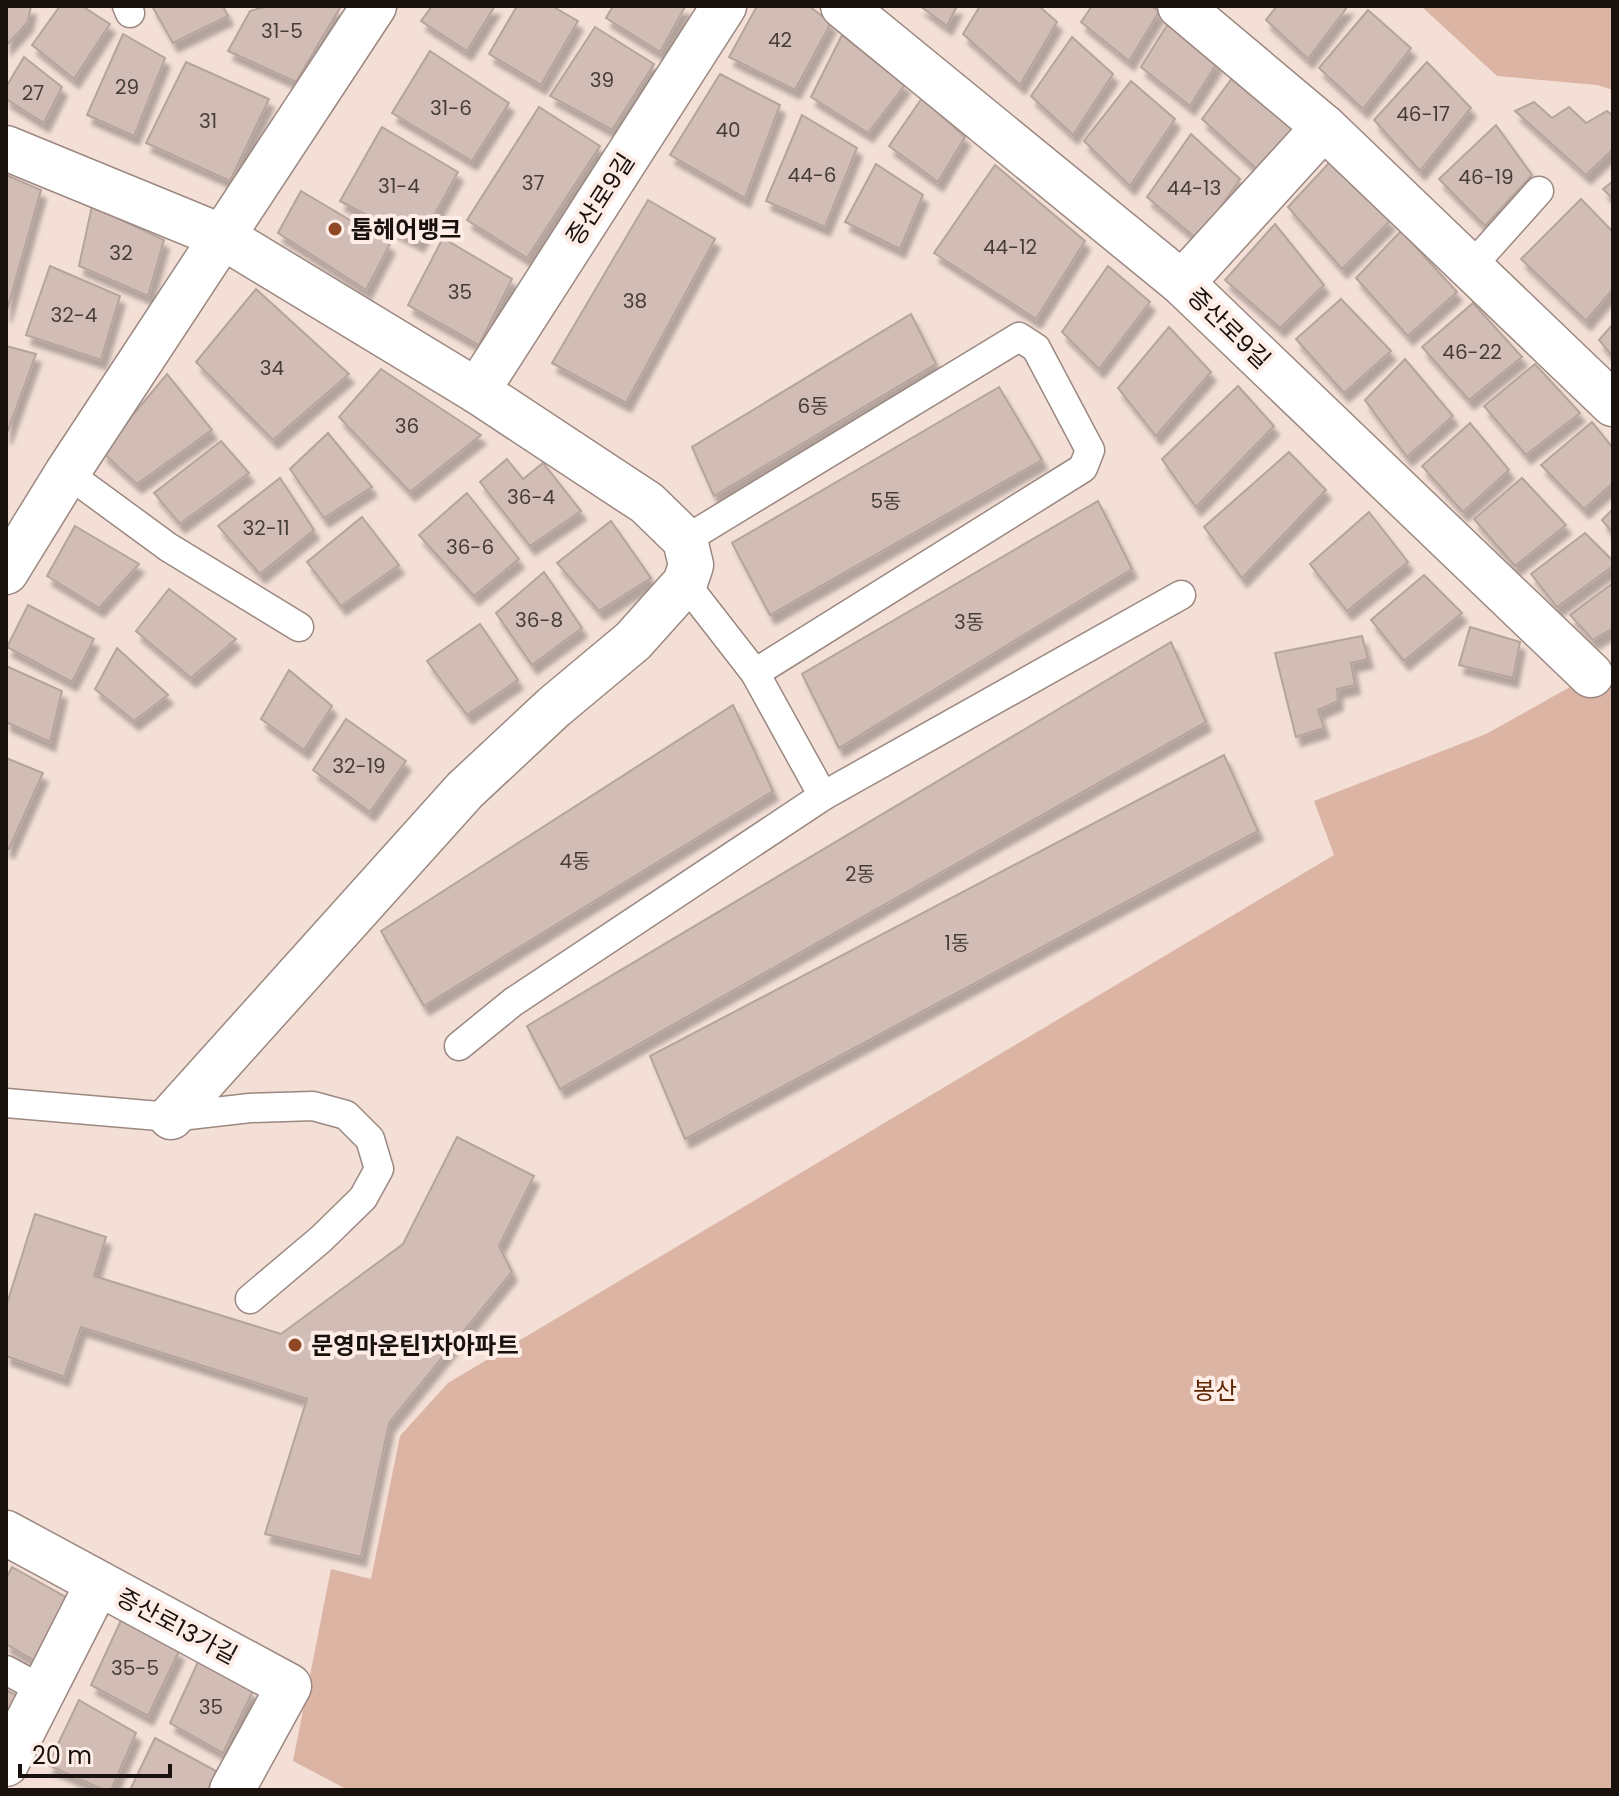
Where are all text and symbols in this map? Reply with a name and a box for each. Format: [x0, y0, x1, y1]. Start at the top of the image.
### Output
house number: 31-5 [261, 17, 303, 45]
house number: 42 [768, 26, 792, 54]
house number: 39 [590, 66, 614, 94]
house number: 29 [115, 73, 139, 101]
house number: 27 [22, 79, 44, 107]
house number: 31-6 [430, 94, 472, 122]
house number: 46-17 [1396, 100, 1450, 128]
house number: 31 [199, 107, 217, 135]
house number: 40 [715, 116, 741, 144]
street label: 증산로9길 [558, 147, 642, 251]
house number: 44-6 [788, 161, 836, 189]
house number: 46-19 [1458, 163, 1514, 191]
house number: 37 [522, 169, 544, 197]
house number: 31-4 [378, 172, 420, 200]
house number: 44-13 [1167, 174, 1221, 202]
place label: 톱헤어뱅크 [351, 213, 461, 246]
marker: 톱헤어뱅크 [326, 220, 344, 238]
house number: 44-12 [983, 233, 1037, 261]
house number: 32 [109, 239, 133, 267]
house number: 35 [448, 278, 472, 306]
street label: 증산로9길 [1180, 280, 1278, 376]
house number: 38 [623, 287, 647, 315]
house number: 32-4 [51, 301, 97, 329]
house number: 46-22 [1442, 338, 1502, 366]
house number: 34 [260, 354, 284, 382]
house number: 6동 [797, 392, 829, 420]
house number: 36 [395, 412, 419, 440]
house number: 36-4 [507, 483, 555, 511]
house number: 5동 [871, 487, 901, 515]
house number: 32-11 [242, 514, 290, 542]
house number: 36-6 [446, 533, 494, 561]
house number: 36-8 [515, 606, 563, 634]
house number: 3동 [954, 608, 984, 636]
house number: 32-19 [332, 752, 386, 780]
house number: 4동 [560, 847, 590, 875]
house number: 2동 [845, 860, 875, 888]
house number: 1동 [945, 929, 969, 957]
place label: 문영마운틴1차아파트 [311, 1329, 519, 1362]
marker: 문영마운틴1차아파트 [286, 1336, 304, 1354]
park label: 봉산 [1193, 1374, 1237, 1407]
street label: 증산로13가길 [111, 1580, 243, 1672]
house number: 35-5 [111, 1654, 159, 1682]
house number: 35 [199, 1693, 223, 1721]
scale bar [20, 1728, 170, 1778]
text: 20 m [32, 1739, 92, 1772]

